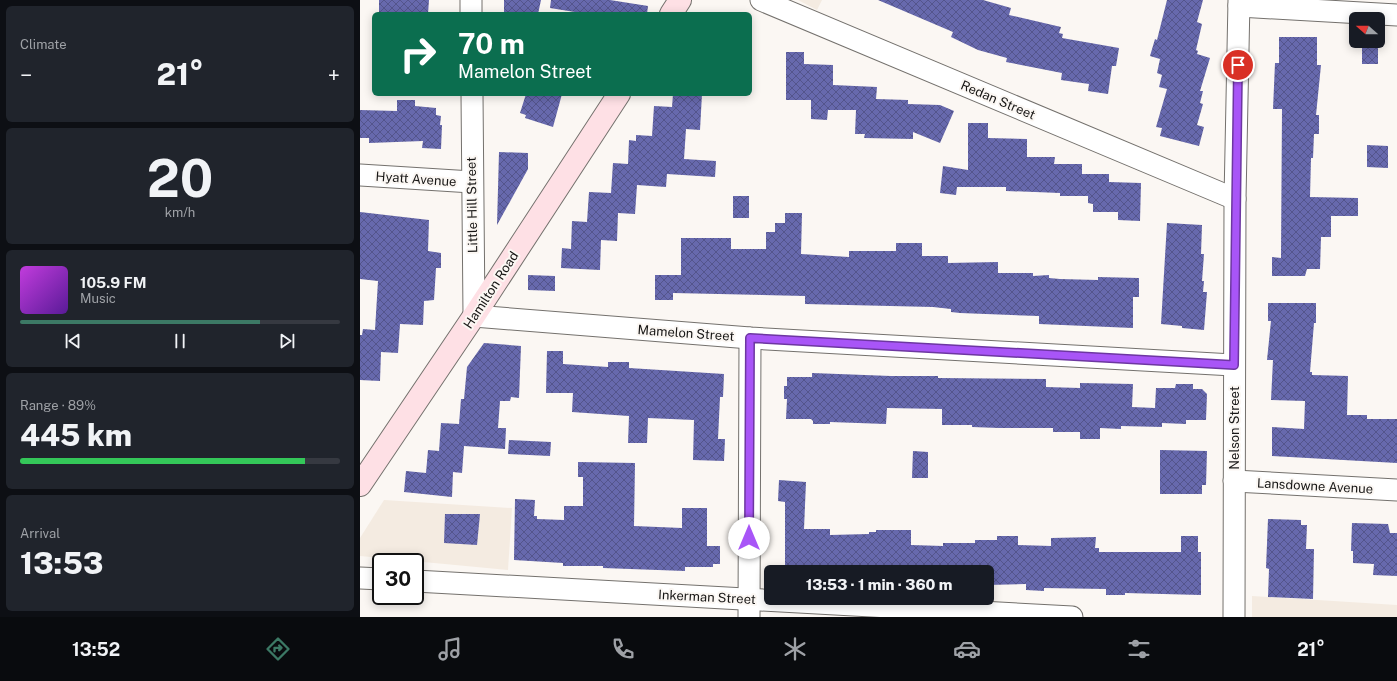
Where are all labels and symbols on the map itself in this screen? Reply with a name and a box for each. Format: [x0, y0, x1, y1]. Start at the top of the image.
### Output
north arrow [1349, 12, 1385, 48]
pin [1221, 48, 1255, 82]
street label: Redan Street [958, 78, 1038, 122]
street label: Little Hill Street [464, 157, 480, 253]
street label: Hyatt Avenue [375, 169, 457, 189]
street label: Hamilton Road [461, 249, 521, 331]
street label: Mamelon Street [637, 322, 735, 344]
street label: Nelson Street [1227, 386, 1242, 470]
street label: Lansdowne Avenue [1257, 475, 1373, 497]
position arrow [728, 517, 770, 559]
speed limit sign: 30 [372, 553, 424, 605]
street label: Inkerman Street [658, 587, 756, 607]

